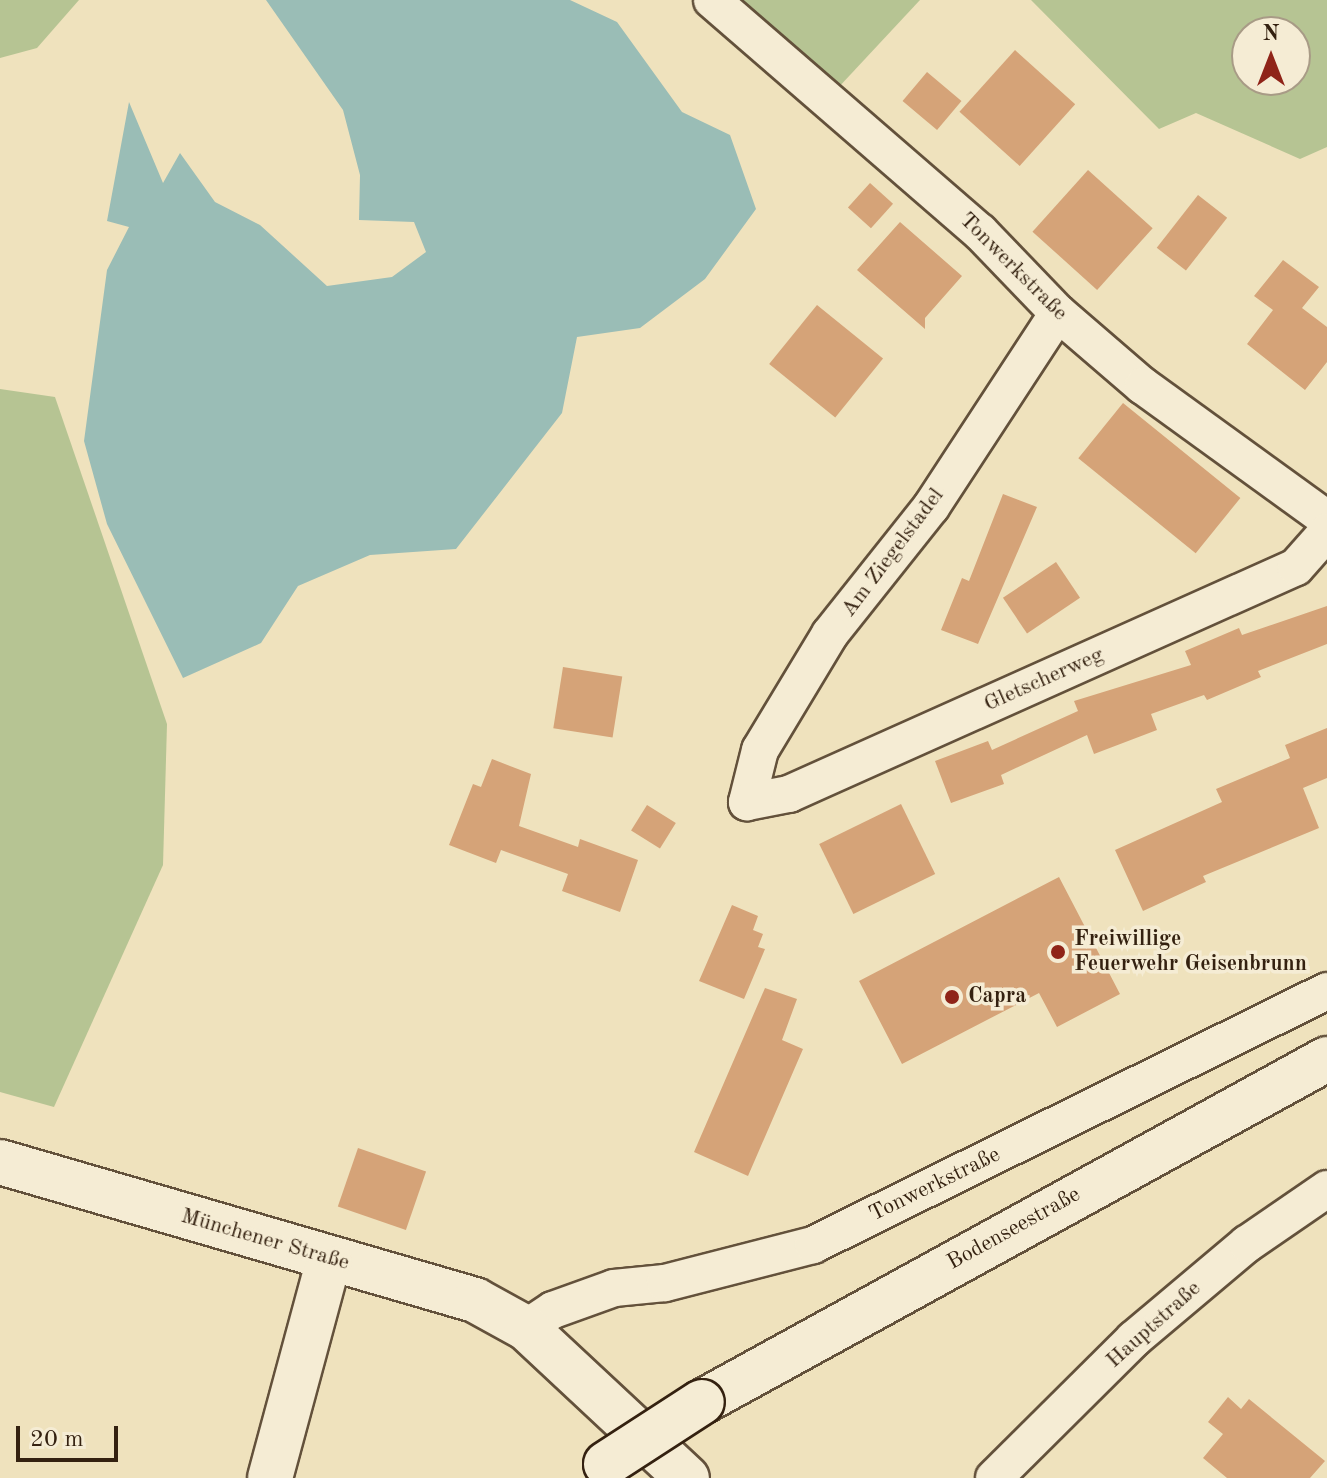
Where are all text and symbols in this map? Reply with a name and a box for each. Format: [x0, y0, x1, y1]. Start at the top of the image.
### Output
north arrow [1231, 16, 1311, 96]
text: N [1263, 23, 1279, 45]
street label: Tonwerkstraße [953, 207, 1073, 327]
street label: Am Ziegelstadel [836, 483, 950, 623]
street label: Gletscherweg [980, 642, 1108, 718]
place label: Freiwillige Feuerwehr Geisenbrunn [1074, 926, 1307, 978]
marker: Freiwillige Feuerwehr Geisenbrunn [1049, 943, 1067, 961]
place label: Capra [968, 984, 1026, 1010]
marker: Capra [943, 988, 961, 1006]
street label: Tonwerkstraße [865, 1142, 1005, 1228]
street label: Bodenseestraße [943, 1182, 1085, 1276]
street label: Münchener Straße [178, 1203, 352, 1277]
street label: Hauptstraße [1101, 1276, 1207, 1374]
scale bar [20, 1410, 122, 1460]
text: 20 m [30, 1428, 84, 1452]

